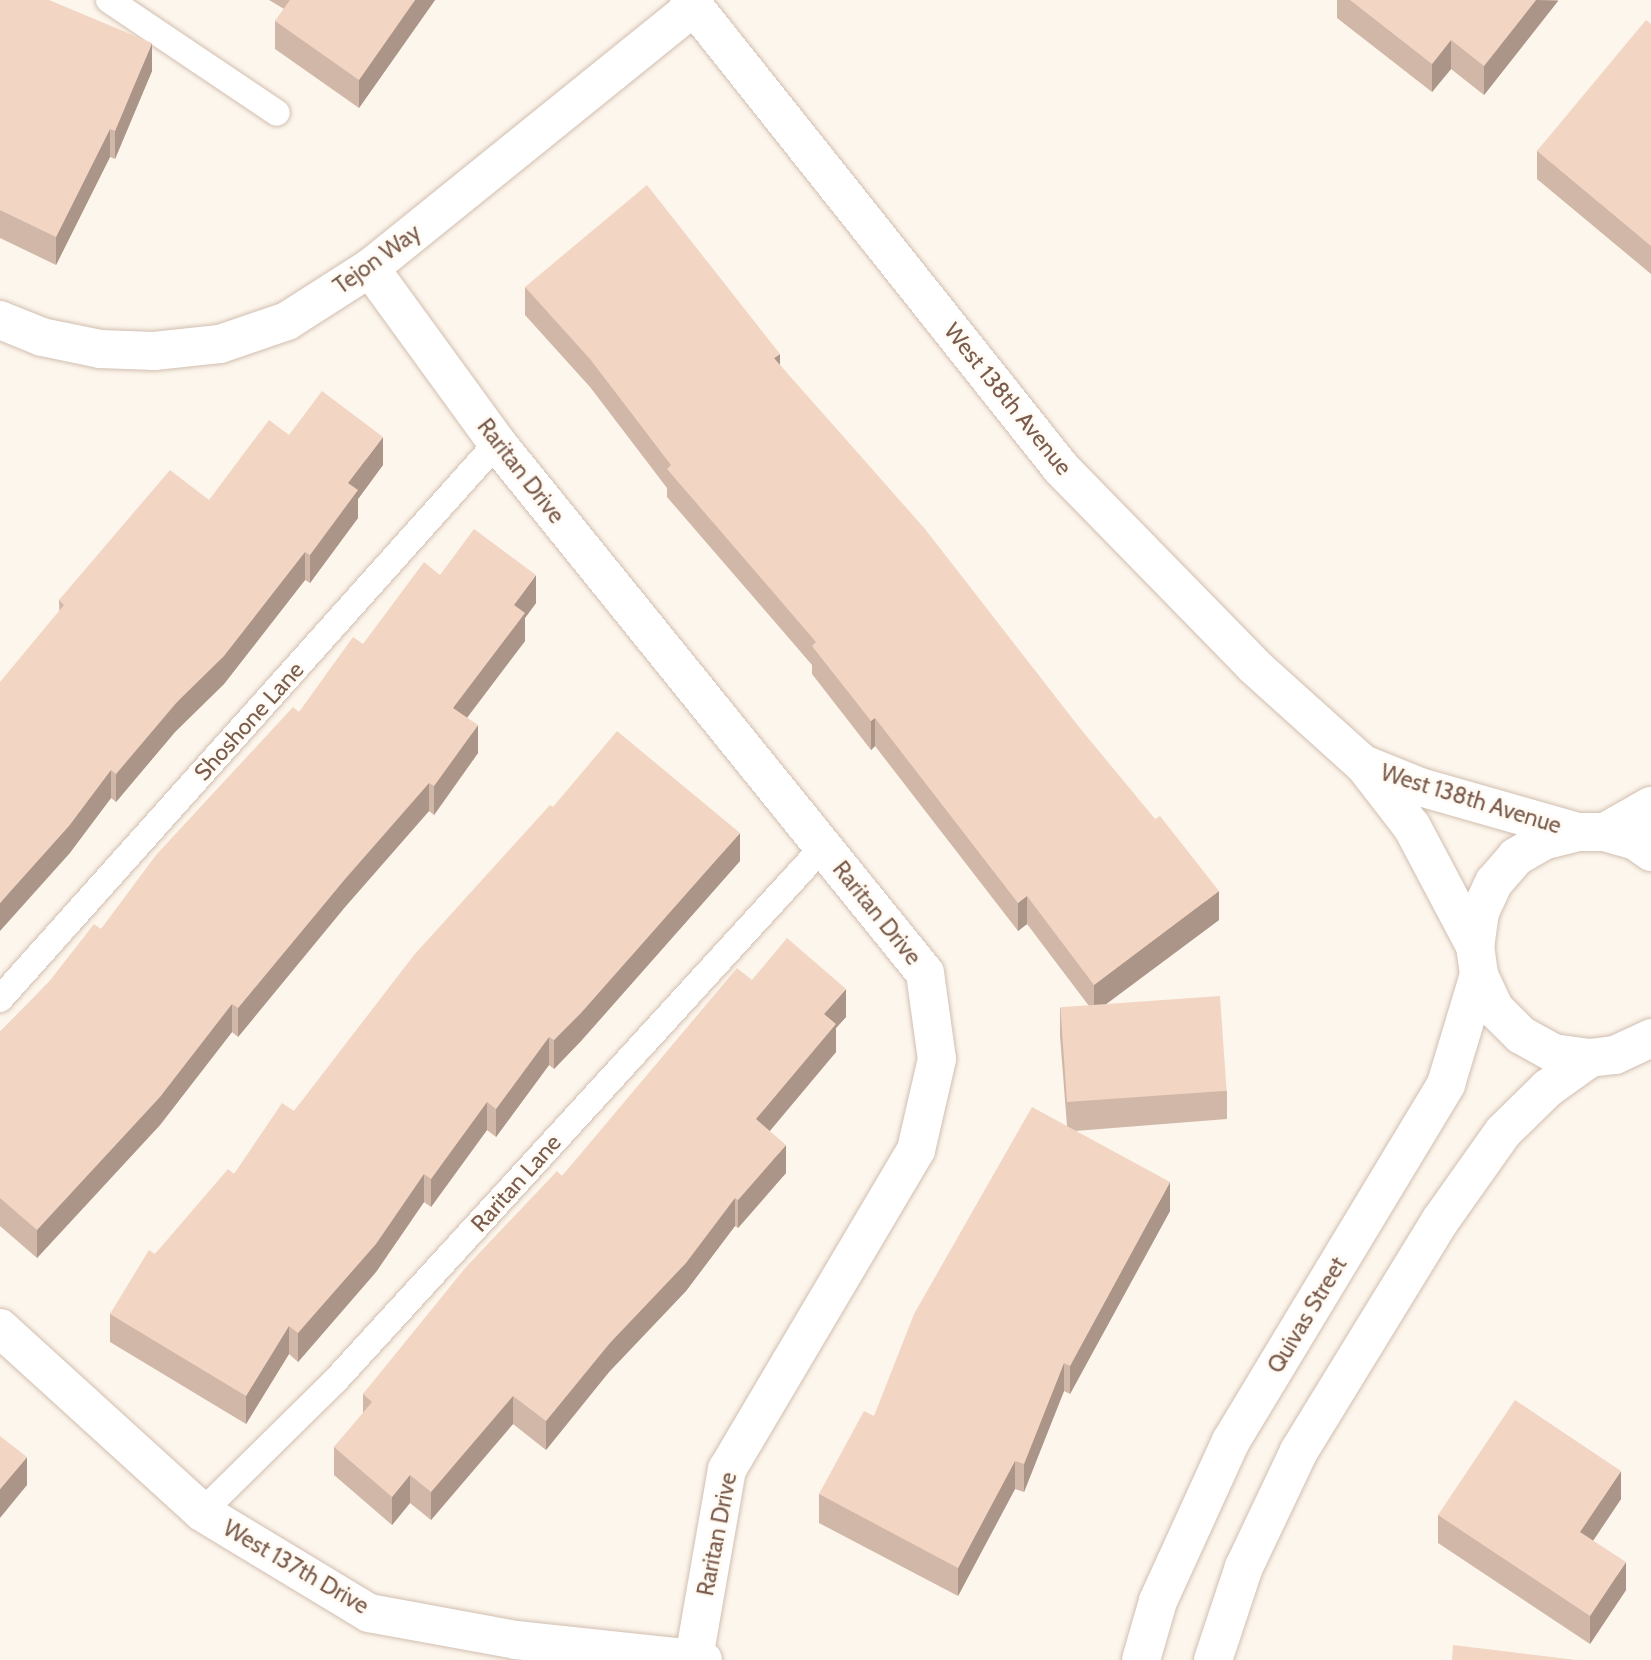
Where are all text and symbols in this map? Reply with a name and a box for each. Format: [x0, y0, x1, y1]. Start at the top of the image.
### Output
street label: Tejon Way [328, 218, 426, 300]
street label: West 138th Avenue [938, 318, 1078, 480]
street label: Raritan Drive [472, 413, 570, 529]
street label: Shoshone Lane [189, 656, 309, 786]
street label: West 138th Avenue [1377, 758, 1565, 840]
street label: Raritan Drive [827, 856, 927, 970]
street label: Raritan Lane [465, 1129, 567, 1237]
street label: Quivas Street [1262, 1252, 1352, 1378]
street label: Raritan Drive [691, 1470, 743, 1598]
street label: West 137th Drive [218, 1514, 374, 1620]

